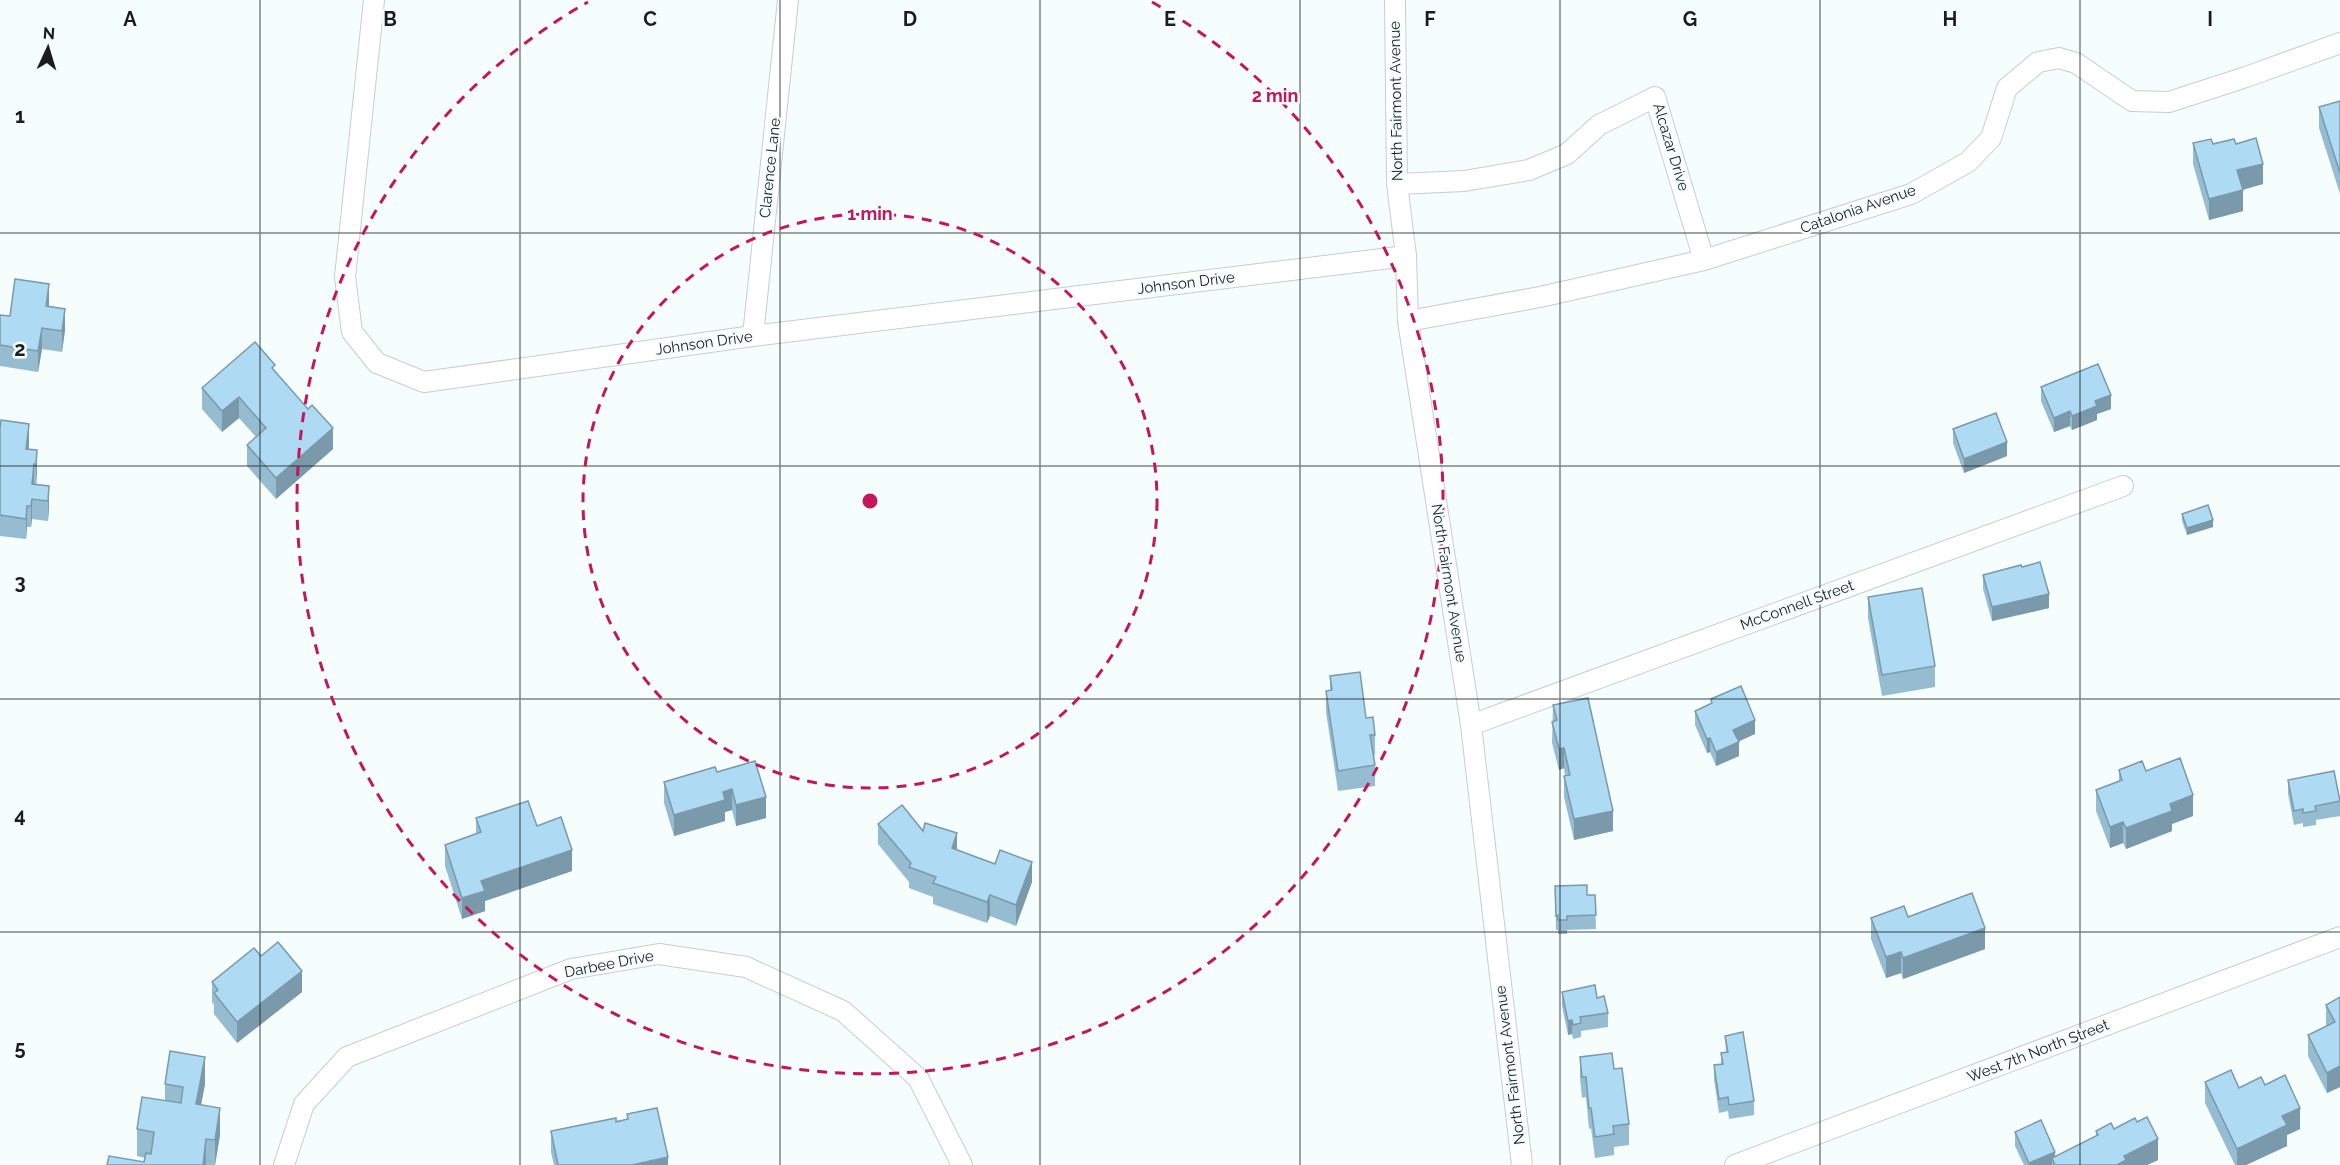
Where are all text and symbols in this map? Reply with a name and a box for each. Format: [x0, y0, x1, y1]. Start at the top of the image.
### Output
text: A [123, 7, 137, 31]
text: B [383, 7, 397, 31]
text: C [643, 7, 657, 31]
text: D [903, 7, 917, 31]
text: E [1164, 7, 1176, 31]
text: F [1424, 7, 1436, 31]
text: G [1683, 7, 1697, 31]
text: H [1943, 7, 1957, 31]
text: I [2207, 7, 2213, 31]
north arrow [18, 18, 78, 78]
street label: North Fairmont Avenue [1386, 21, 1406, 181]
text: N [42, 24, 56, 43]
text: 2 min [1252, 85, 1298, 106]
street label: Alcazar Drive [1649, 101, 1693, 193]
text: 1 [15, 104, 25, 128]
street label: Clarence Lane [756, 117, 784, 219]
street label: Catalonia Avenue [1798, 181, 1918, 237]
text: 1 min [847, 203, 893, 224]
street label: Johnson Drive [1136, 268, 1236, 298]
street label: Johnson Drive [654, 327, 754, 359]
text: 2 [14, 337, 26, 361]
centre of rings [860, 491, 880, 511]
street label: North Fairmont Avenue [1428, 502, 1470, 664]
text: 3 [14, 570, 26, 594]
street label: McConnell Street [1738, 576, 1856, 634]
text: 4 [14, 803, 26, 827]
street label: Darbee Drive [563, 946, 655, 981]
street label: North Fairmont Avenue [1491, 984, 1529, 1146]
street label: West 7th North Street [1965, 1016, 2111, 1086]
text: 5 [14, 1036, 26, 1060]

